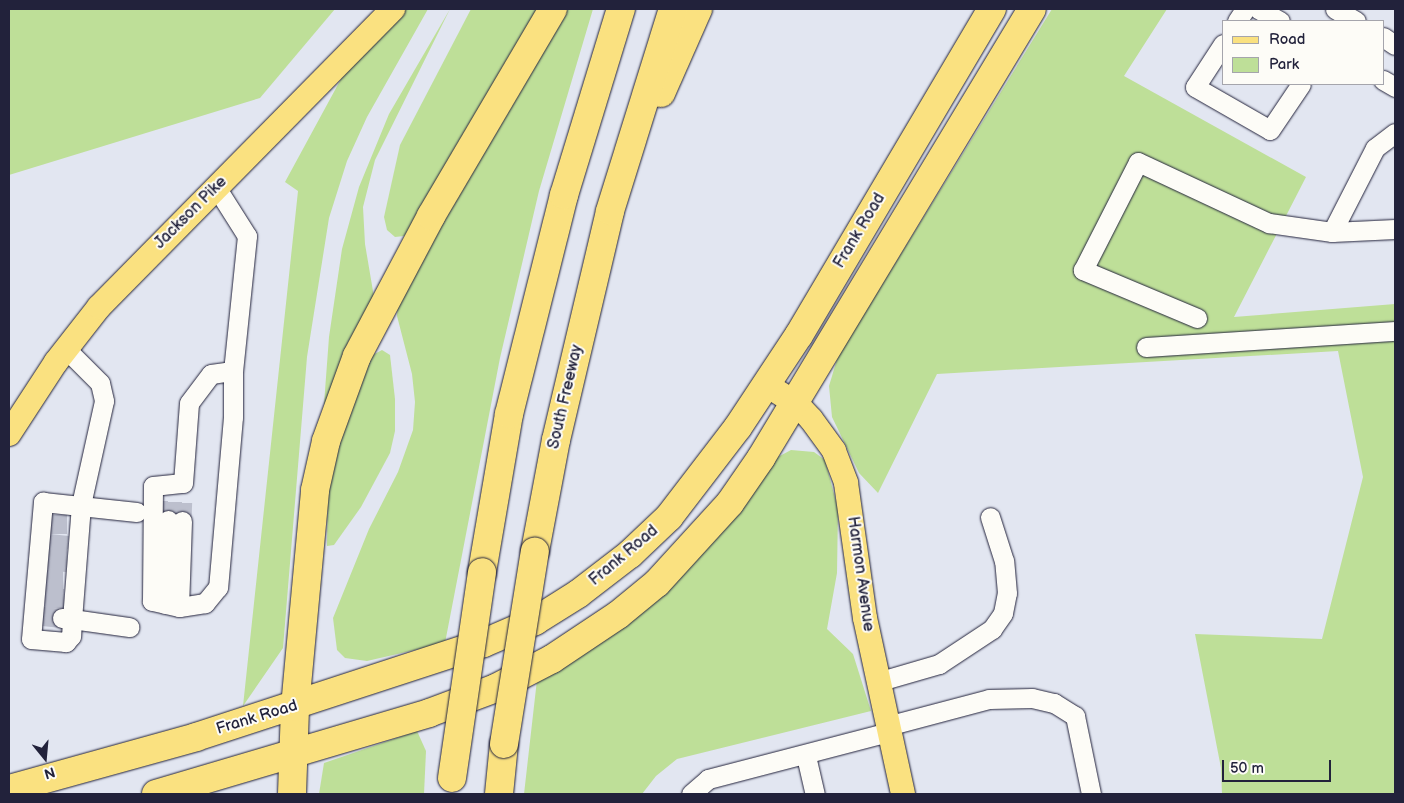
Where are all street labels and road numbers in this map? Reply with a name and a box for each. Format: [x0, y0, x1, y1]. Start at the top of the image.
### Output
street label: Jackson Pike [151, 173, 231, 253]
street label: Frank Road [830, 190, 890, 272]
street label: South Freeway [545, 343, 587, 451]
street label: Harmon Avenue [842, 515, 878, 633]
street label: Frank Road [586, 522, 662, 590]
street label: Frank Road [214, 697, 300, 739]

